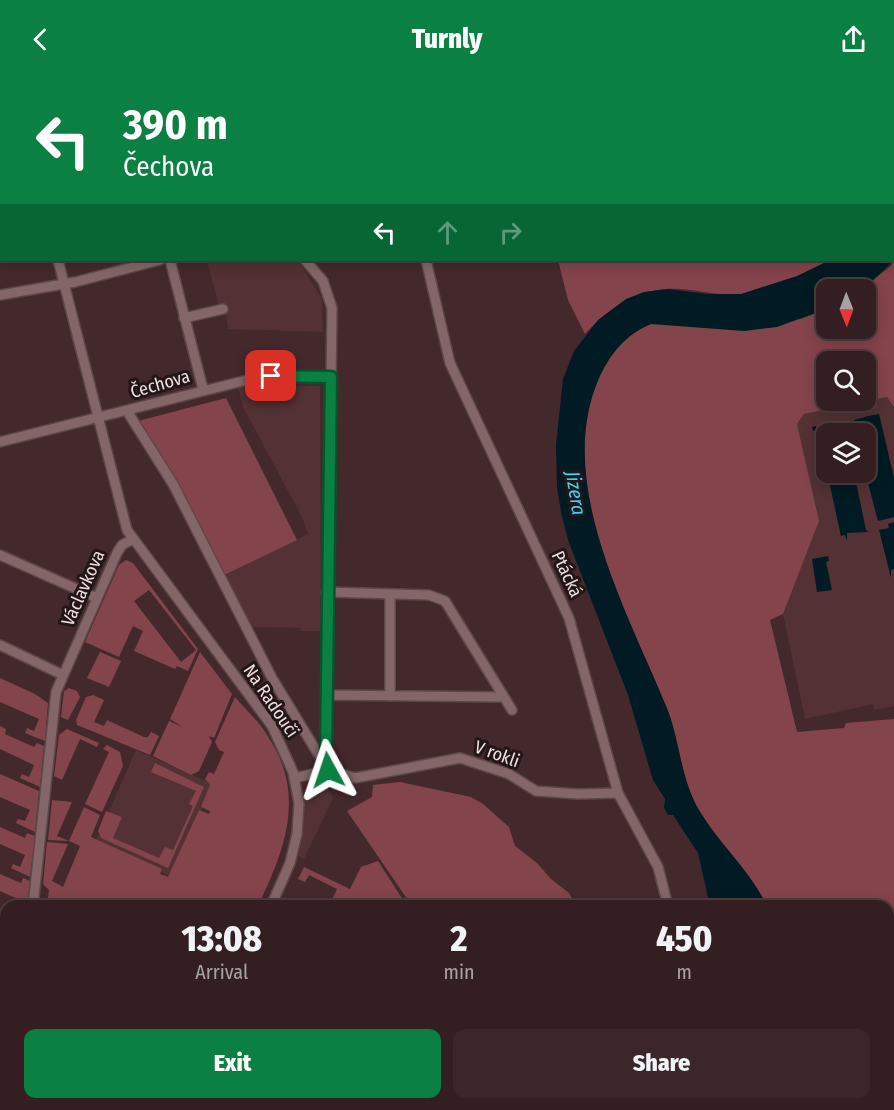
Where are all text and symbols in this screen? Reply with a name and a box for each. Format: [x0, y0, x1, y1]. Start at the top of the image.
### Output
icon: back [24, 23, 57, 56]
text: Turnly [412, 23, 482, 55]
icon: share [837, 23, 870, 56]
text: 390 m [123, 100, 228, 150]
icon: left [24, 102, 102, 180]
text: Čechova [123, 151, 214, 183]
icon: left [368, 216, 401, 249]
icon: ahead [431, 216, 464, 249]
icon: right [494, 216, 527, 249]
north arrow [816, 279, 876, 339]
map controls [816, 279, 876, 483]
pin [245, 350, 296, 401]
button: search [816, 351, 876, 411]
icon: arrive [254, 359, 287, 392]
street label: Čechova [128, 365, 192, 403]
button: layers [816, 423, 876, 483]
water label: Jizera [561, 468, 591, 517]
street label: Václavkova [57, 547, 109, 629]
street label: Ptácká [547, 547, 587, 601]
street label: Na Radouči [239, 660, 303, 742]
street label: V rokli [471, 736, 523, 772]
position arrow [296, 738, 360, 802]
text: 13:08 [182, 917, 262, 961]
text: 2 [451, 917, 467, 961]
text: 450 [656, 917, 712, 961]
text: Arrival [195, 960, 248, 984]
text: min [444, 960, 474, 984]
text: m [677, 960, 692, 984]
button: Exit [24, 1029, 441, 1098]
button: Share [453, 1029, 870, 1098]

